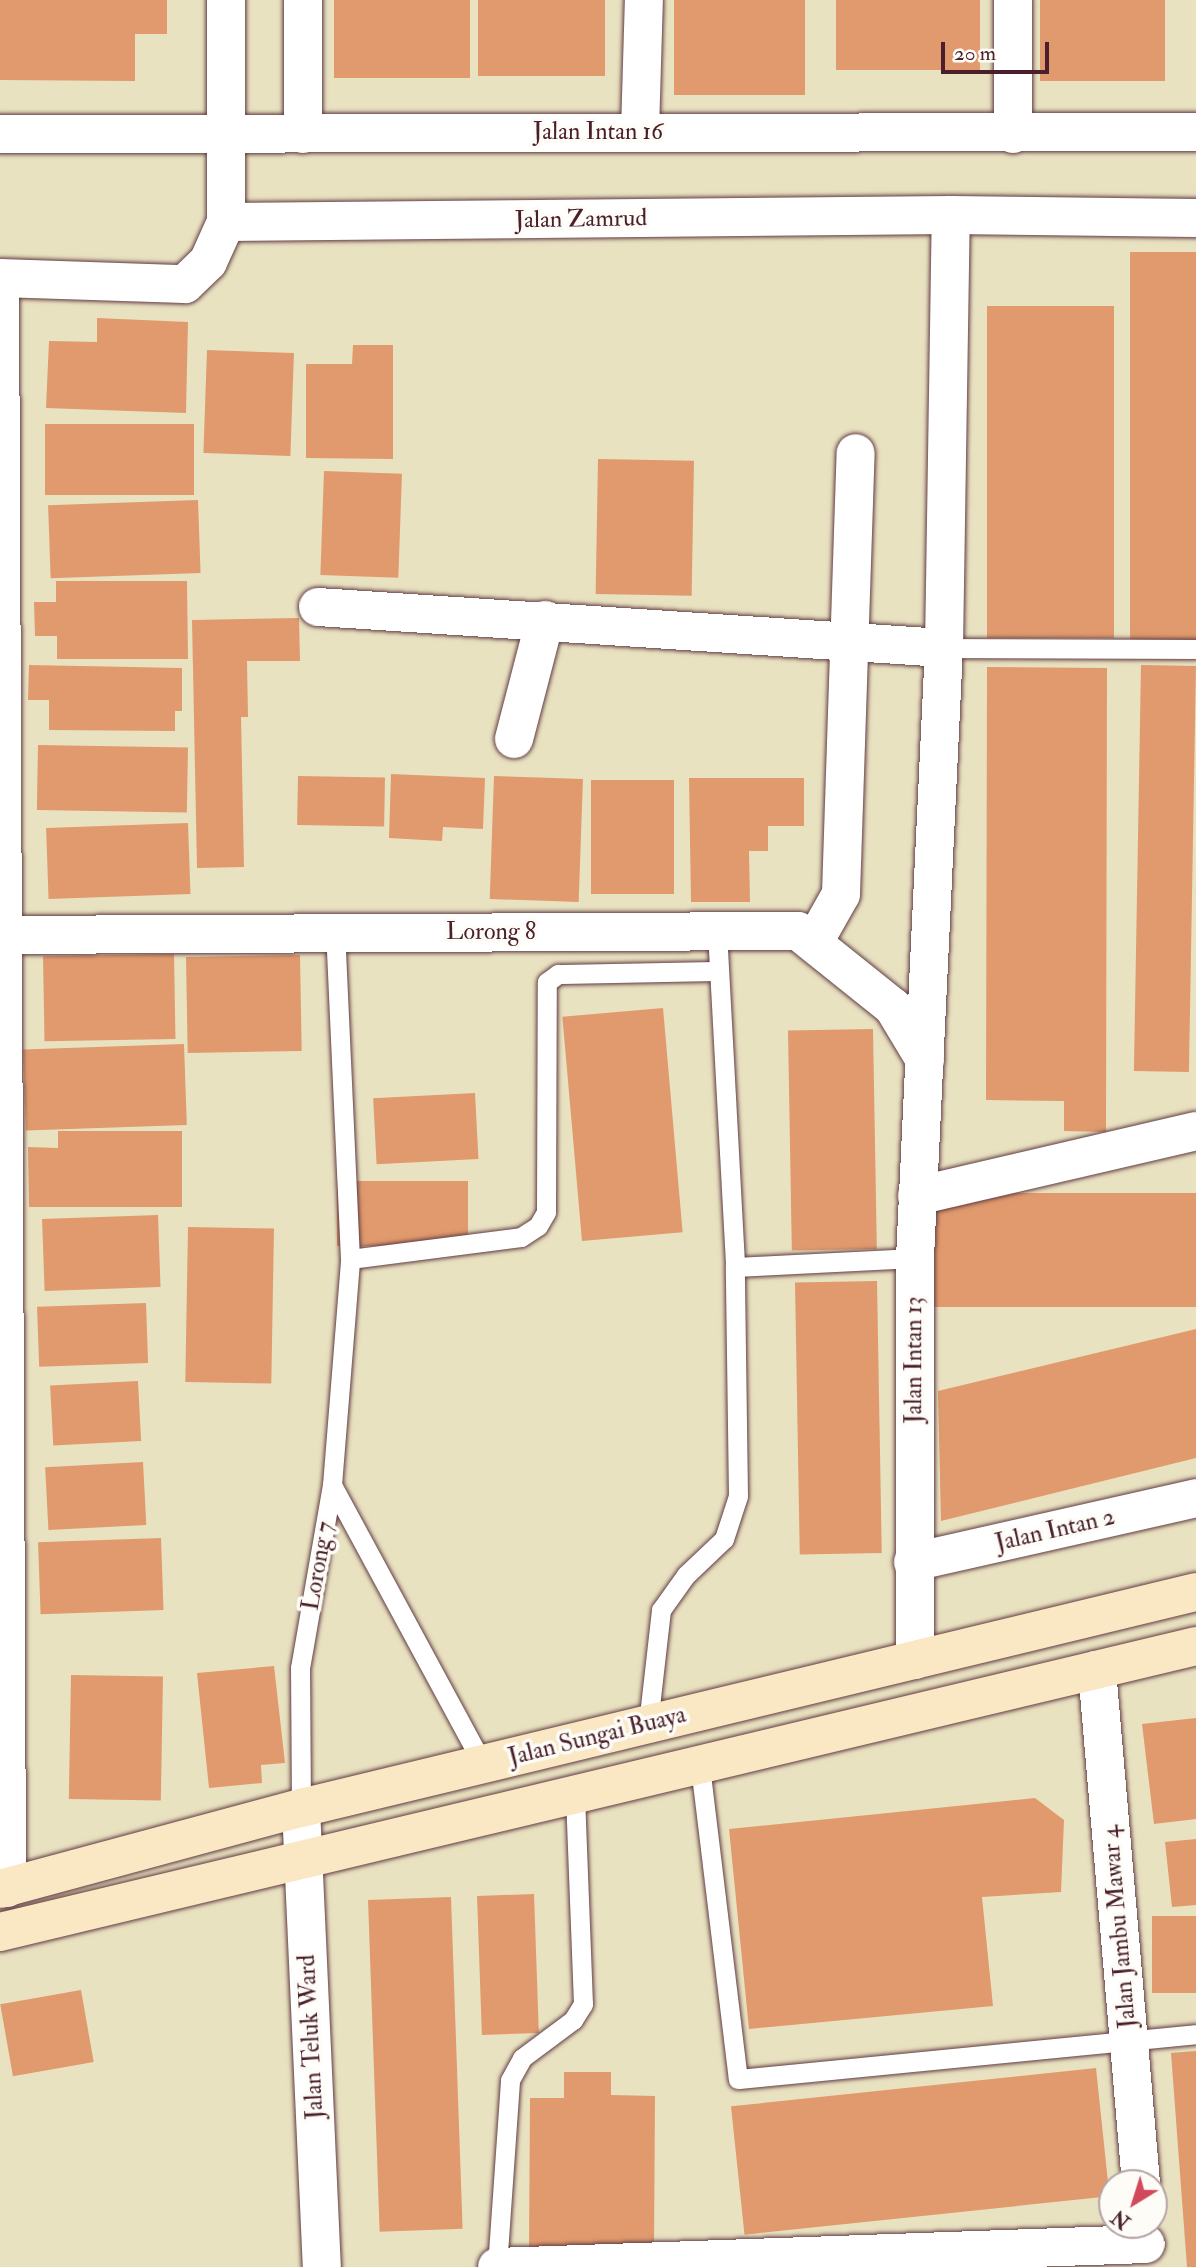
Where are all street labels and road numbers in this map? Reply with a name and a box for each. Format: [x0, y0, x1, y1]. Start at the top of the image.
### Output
street label: Jalan Intan 16 [533, 118, 663, 146]
street label: Jalan Zamrud [515, 203, 647, 235]
street label: Lorong 8 [446, 918, 536, 946]
street label: Jalan Intan 13 [900, 1296, 928, 1424]
street label: Jalan Intan 2 [992, 1502, 1118, 1558]
street label: Lorong 7 [296, 1519, 340, 1613]
street label: Jalan Sungai Buaya [505, 1700, 689, 1772]
street label: Jalan Jambu Mawar 4 [1096, 1824, 1142, 2030]
street label: Jalan Teluk Ward [292, 1954, 330, 2120]

